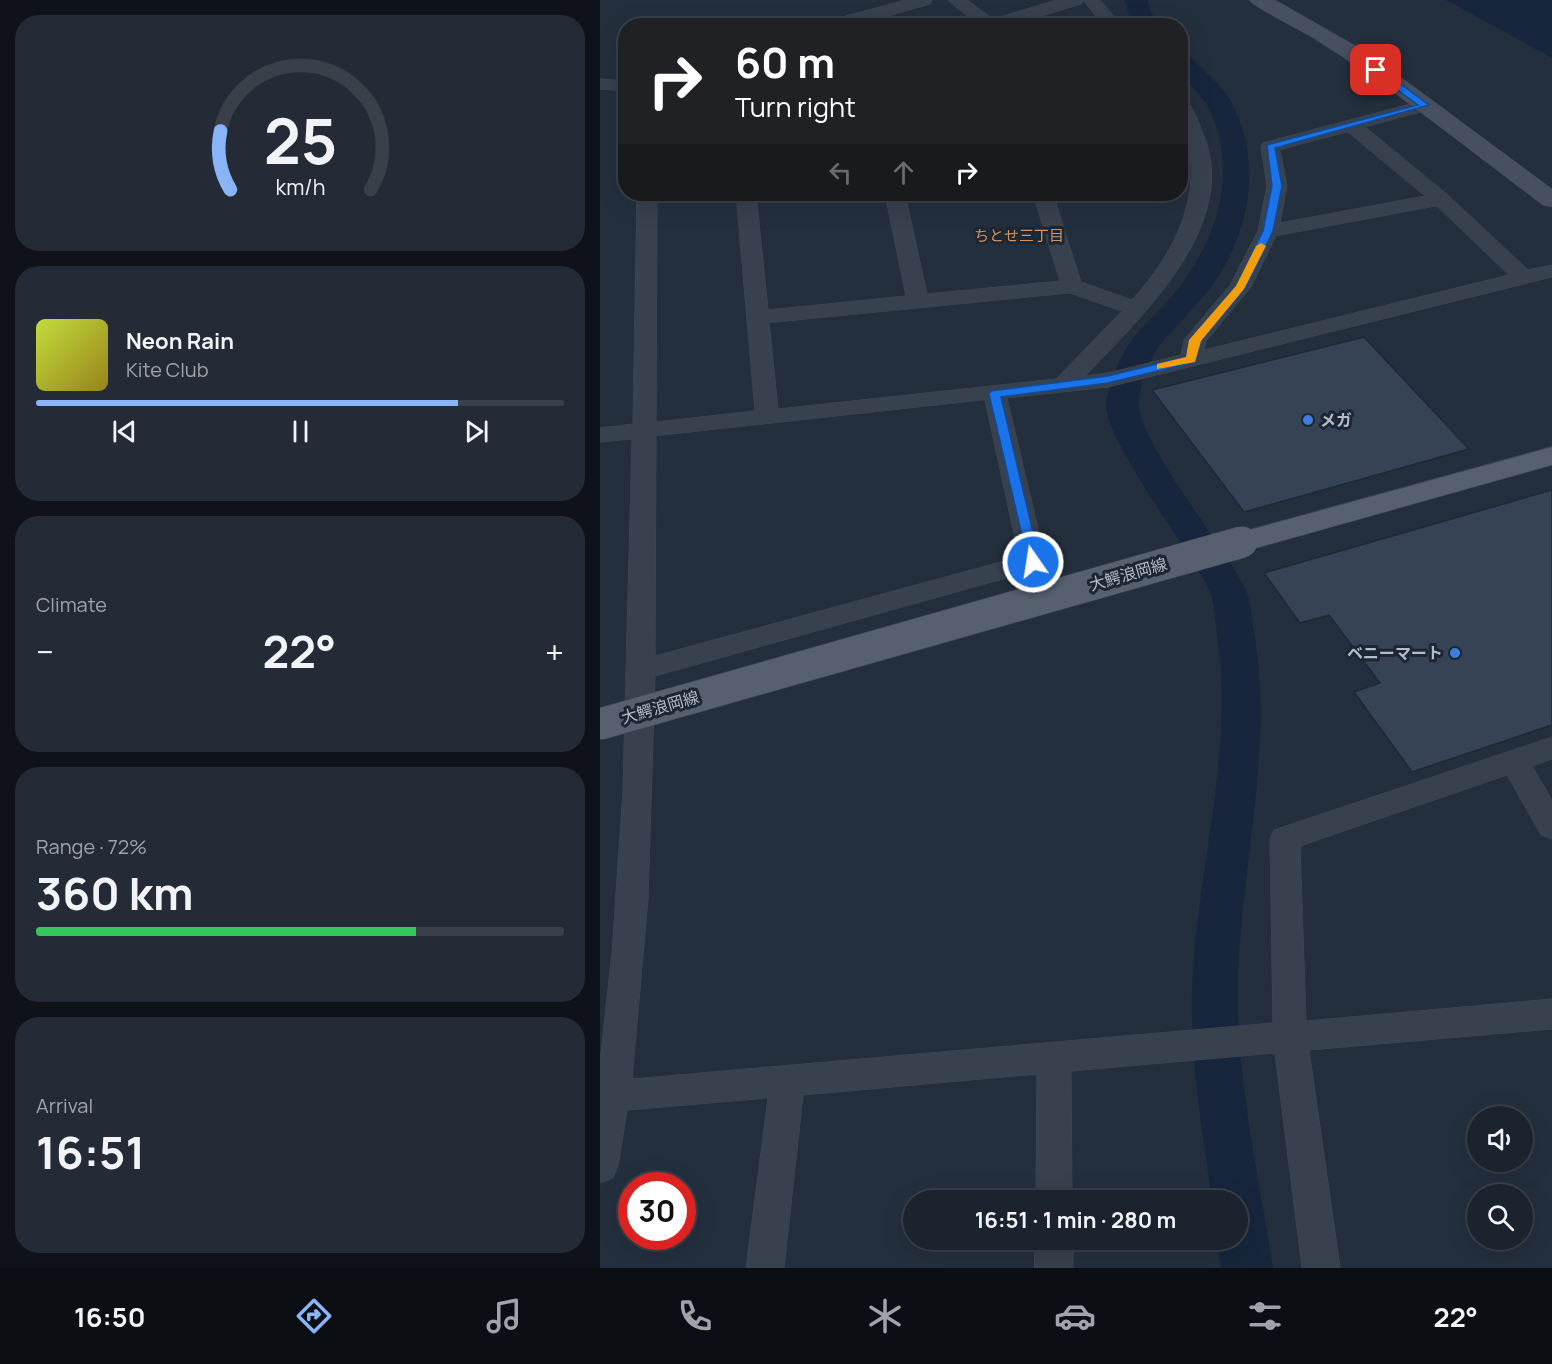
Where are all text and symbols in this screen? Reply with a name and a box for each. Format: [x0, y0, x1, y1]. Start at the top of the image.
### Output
text: 60 m [735, 33, 835, 91]
icon: right [636, 42, 714, 120]
pin [1350, 44, 1401, 95]
icon: arrive [1359, 53, 1392, 86]
text: Turn right [735, 88, 856, 125]
text: 25 [263, 97, 337, 183]
icon: left [824, 156, 857, 189]
icon: ahead [887, 156, 920, 189]
icon: right [950, 156, 983, 189]
text: km/h [275, 172, 325, 201]
district label: ちとせ三丁目 [974, 225, 1064, 246]
text: Neon Rain [126, 326, 234, 356]
text: Kite Club [126, 356, 209, 383]
place label: メガ [1320, 409, 1352, 431]
marker: メガ [1301, 413, 1315, 427]
icon: previous [108, 415, 141, 448]
icon: pause [284, 415, 317, 448]
icon: next [460, 415, 493, 448]
position arrow [1001, 530, 1065, 594]
street label: 大鰐浪岡線 [1087, 552, 1169, 596]
text: Climate [36, 591, 107, 618]
text: 22° [262, 620, 336, 682]
text: − [36, 629, 54, 674]
text: + [545, 629, 564, 674]
place label: ベニーマート [1347, 642, 1443, 664]
marker: ベニーマート [1448, 646, 1462, 660]
street label: 大鰐浪岡線 [619, 685, 701, 729]
text: Range · 72% [36, 833, 147, 860]
text: 360 km [36, 862, 193, 924]
text: Arrival [36, 1092, 93, 1119]
map controls [1467, 1106, 1533, 1250]
button: sound [1467, 1106, 1533, 1172]
text: 16:51 [36, 1121, 145, 1183]
speed limit sign: 30 [618, 1172, 696, 1250]
button: search [1467, 1184, 1533, 1250]
text: 16:51 · 1 min · 280 m [975, 1205, 1176, 1235]
icon: directions [293, 1295, 335, 1337]
icon: music [483, 1295, 525, 1337]
icon: phone [674, 1295, 716, 1337]
icon: climate [864, 1295, 906, 1337]
icon: car [1054, 1295, 1096, 1337]
icon: filters [1244, 1295, 1286, 1337]
text: 16:50 [74, 1298, 145, 1335]
text: 22° [1434, 1298, 1478, 1335]

